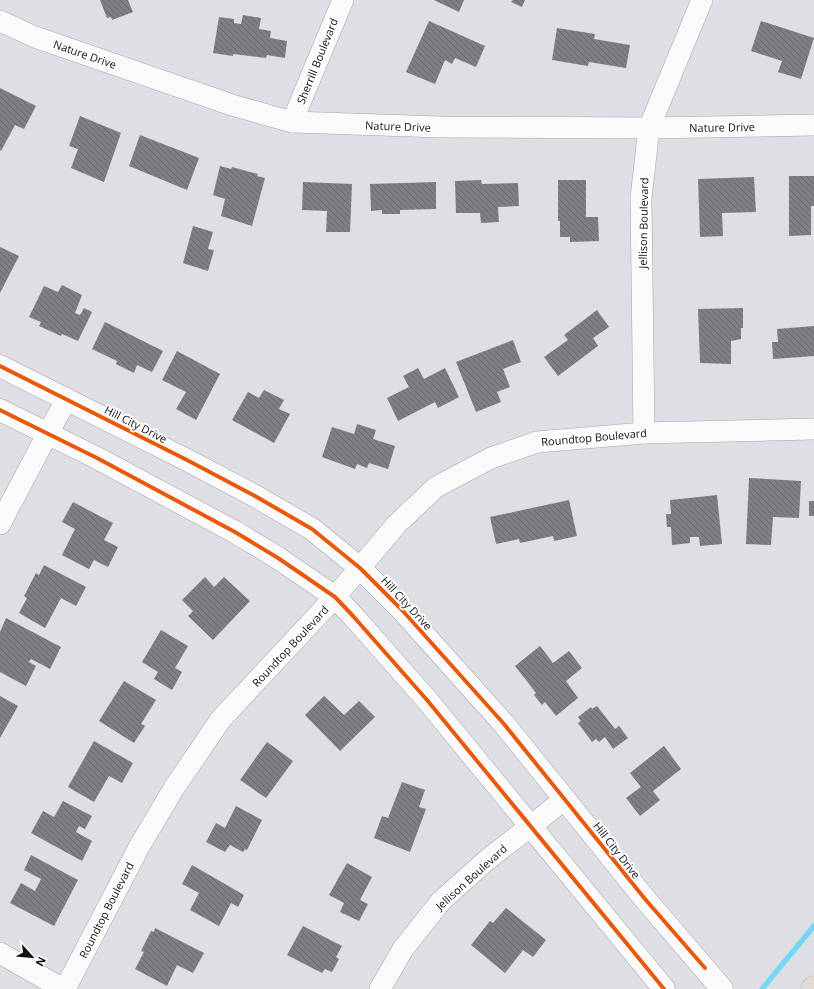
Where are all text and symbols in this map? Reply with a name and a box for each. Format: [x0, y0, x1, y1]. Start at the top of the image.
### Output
street label: Sherrill Boulevard [293, 16, 341, 106]
street label: Nature Drive [52, 36, 118, 72]
street label: Nature Drive [365, 117, 431, 135]
street label: Nature Drive [689, 119, 755, 135]
street label: Jellison Boulevard [635, 177, 651, 270]
street label: Hill City Drive [102, 402, 170, 446]
street label: Roundtop Boulevard [541, 425, 647, 449]
street label: Hill City Drive [378, 573, 436, 633]
street label: Roundtop Boulevard [248, 602, 332, 690]
street label: Hill City Drive [590, 819, 644, 881]
street label: Jellison Boulevard [431, 841, 510, 914]
street label: Roundtop Boulevard [75, 859, 137, 961]
north arrow [12, 937, 52, 977]
text: N [33, 954, 50, 969]

